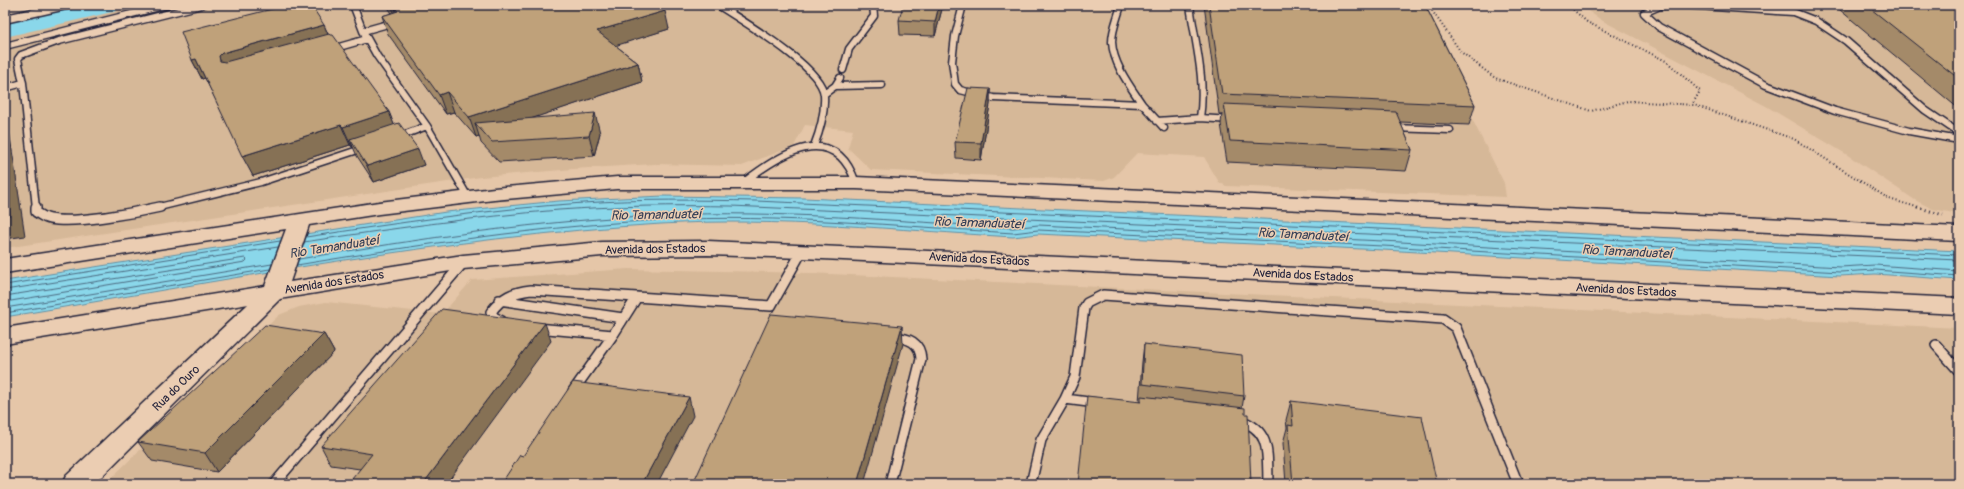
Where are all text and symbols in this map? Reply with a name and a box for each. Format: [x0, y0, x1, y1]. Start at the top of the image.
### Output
water label: Rio Tamanduateí [611, 206, 704, 224]
water label: Rio Tamanduateí [933, 213, 1027, 233]
water label: Rio Tamanduateí [1257, 225, 1351, 245]
water label: Rio Tamanduateí [288, 232, 382, 262]
street label: Avenida dos Estados [605, 241, 706, 258]
water label: Rio Tamanduateí [1581, 242, 1675, 262]
street label: Avenida dos Estados [928, 249, 1030, 270]
street label: Avenida dos Estados [1252, 265, 1354, 286]
street label: Avenida dos Estados [283, 267, 386, 298]
street label: Avenida dos Estados [1575, 280, 1677, 301]
street label: Rua do Ouro [150, 362, 204, 415]

